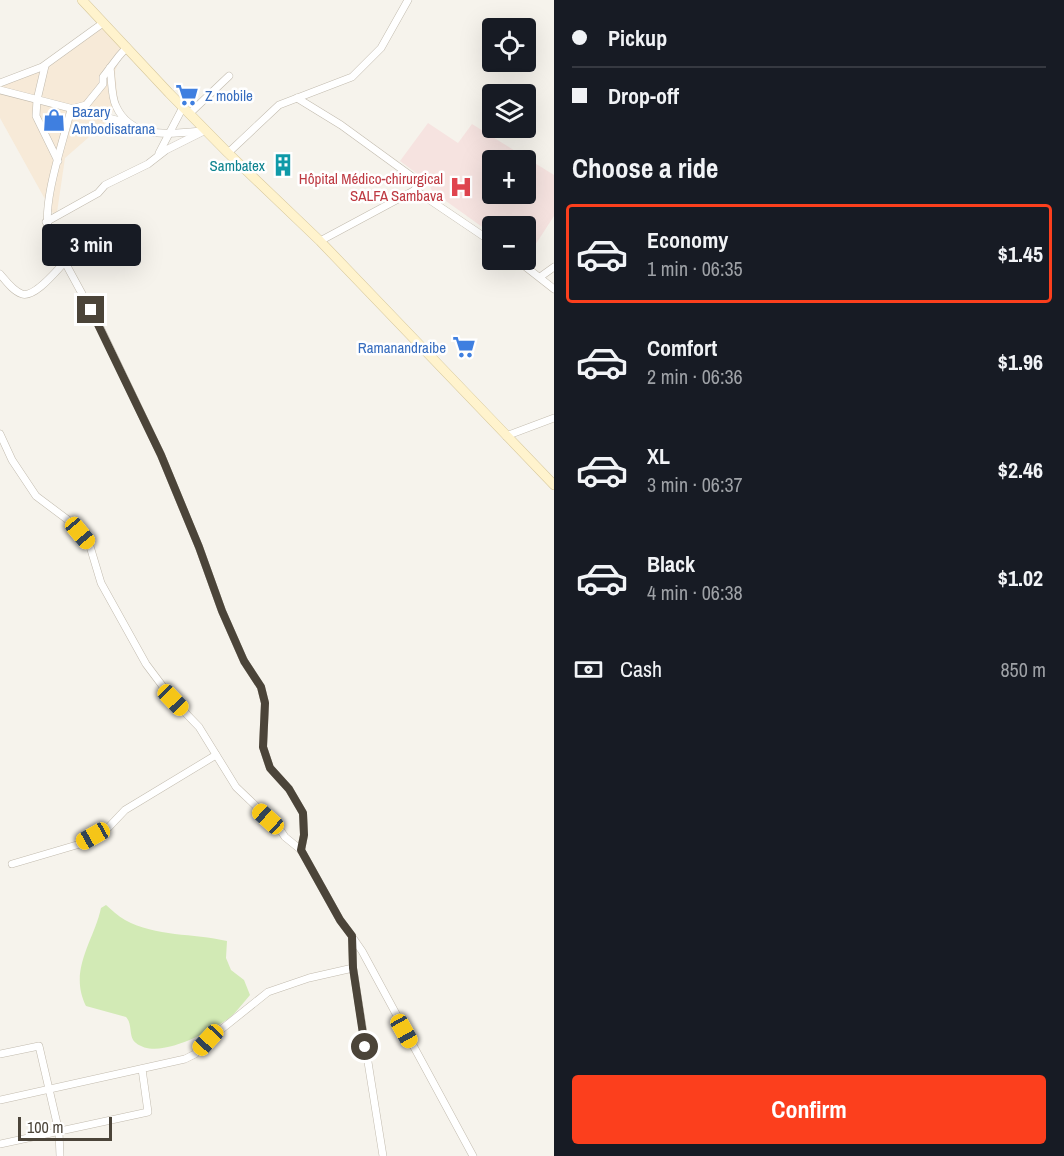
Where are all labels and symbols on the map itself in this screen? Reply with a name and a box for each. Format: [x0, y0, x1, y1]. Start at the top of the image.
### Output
supermarket icon: Z mobile [174, 82, 200, 108]
place label: Z mobile [205, 85, 253, 106]
place label: Bazary Ambodisatrana [71, 101, 156, 139]
shop icon: Bazary Ambodisatrana [41, 107, 67, 133]
building icon: Sambatex [270, 152, 296, 178]
place label: Sambatex [210, 155, 266, 176]
place label: Hôpital Médico-chirurgical SALFA Sambava [299, 168, 443, 206]
hospital icon: Hôpital Médico-chirurgical SALFA Sambava [448, 174, 474, 200]
callout: 3 min [42, 223, 140, 265]
route end [77, 296, 104, 323]
supermarket icon: Ramanandraibe [451, 334, 477, 360]
place label: Ramanandraibe [358, 337, 446, 358]
car [62, 513, 98, 553]
car [154, 681, 192, 719]
car [249, 800, 287, 838]
car [73, 819, 113, 853]
car [387, 1011, 421, 1051]
car [189, 1021, 227, 1059]
route start [351, 1033, 378, 1060]
scale bar [18, 1114, 112, 1142]

